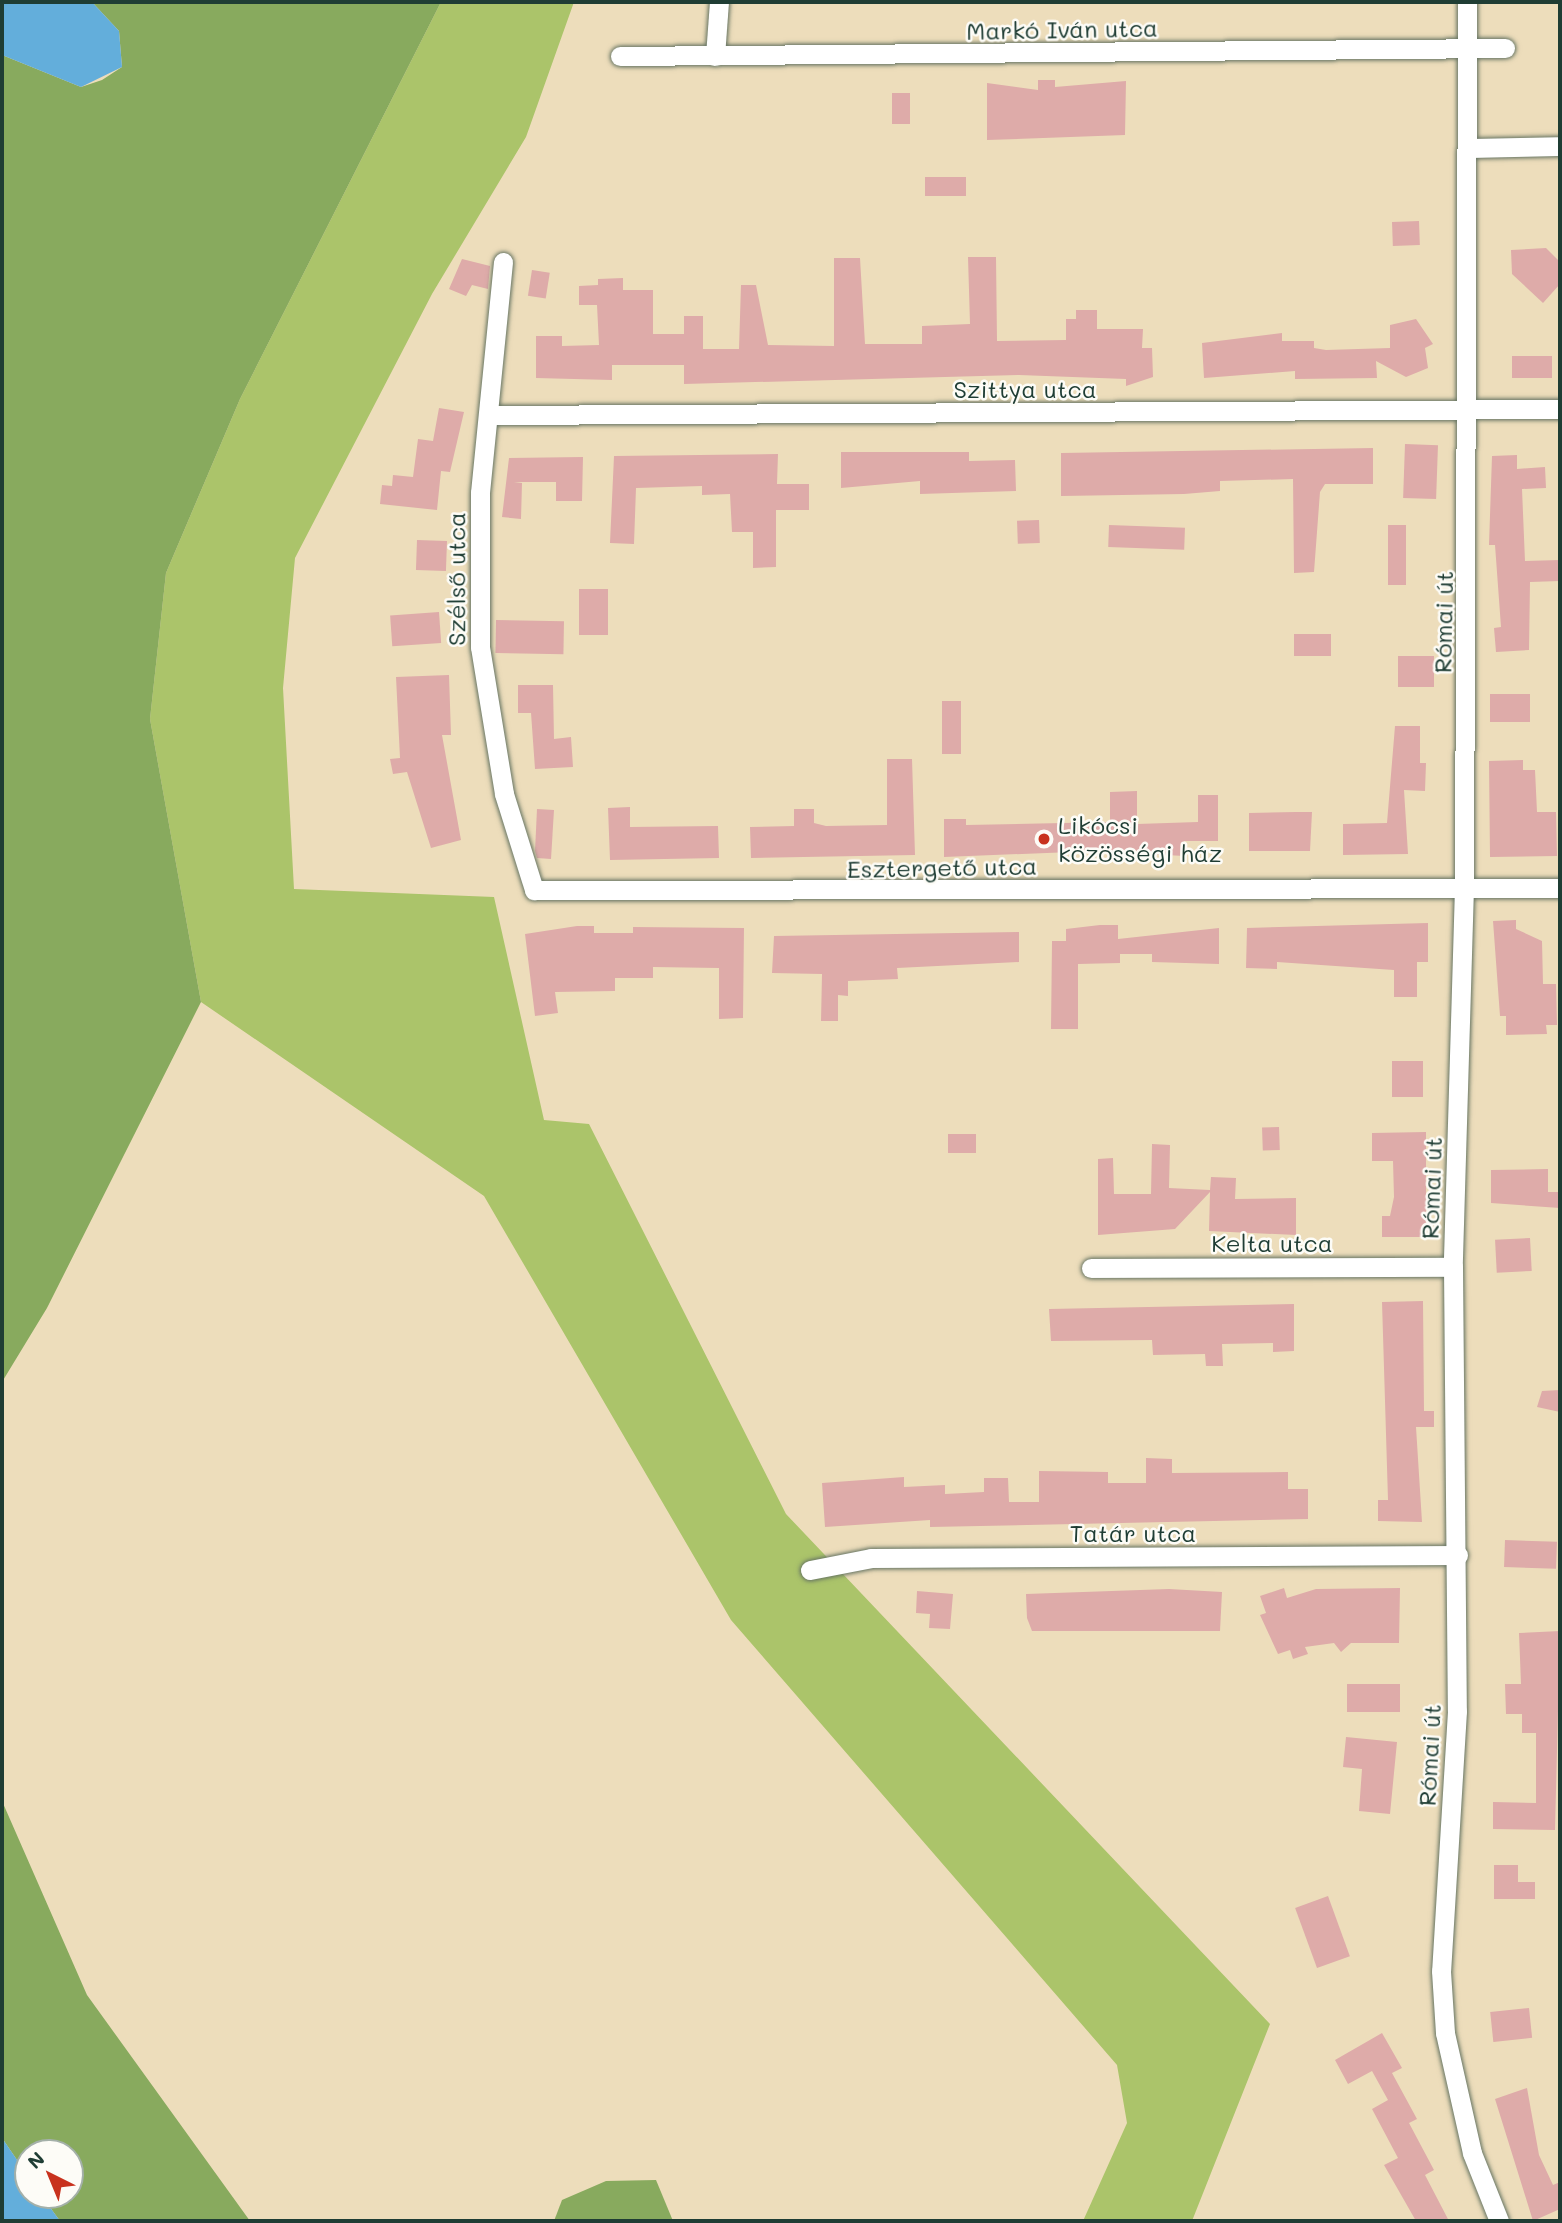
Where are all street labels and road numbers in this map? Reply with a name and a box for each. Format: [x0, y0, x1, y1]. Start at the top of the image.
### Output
street label: Markó Iván utca [966, 13, 1158, 45]
street label: Szittya utca [953, 375, 1097, 403]
street label: Szélső utca [442, 512, 470, 646]
street label: Római út [1428, 571, 1458, 673]
street label: Esztergető utca [847, 851, 1037, 883]
street label: Római út [1415, 1136, 1447, 1240]
street label: Kelta utca [1211, 1229, 1333, 1257]
street label: Tatár utca [1070, 1519, 1196, 1547]
street label: Római út [1412, 1703, 1446, 1807]

